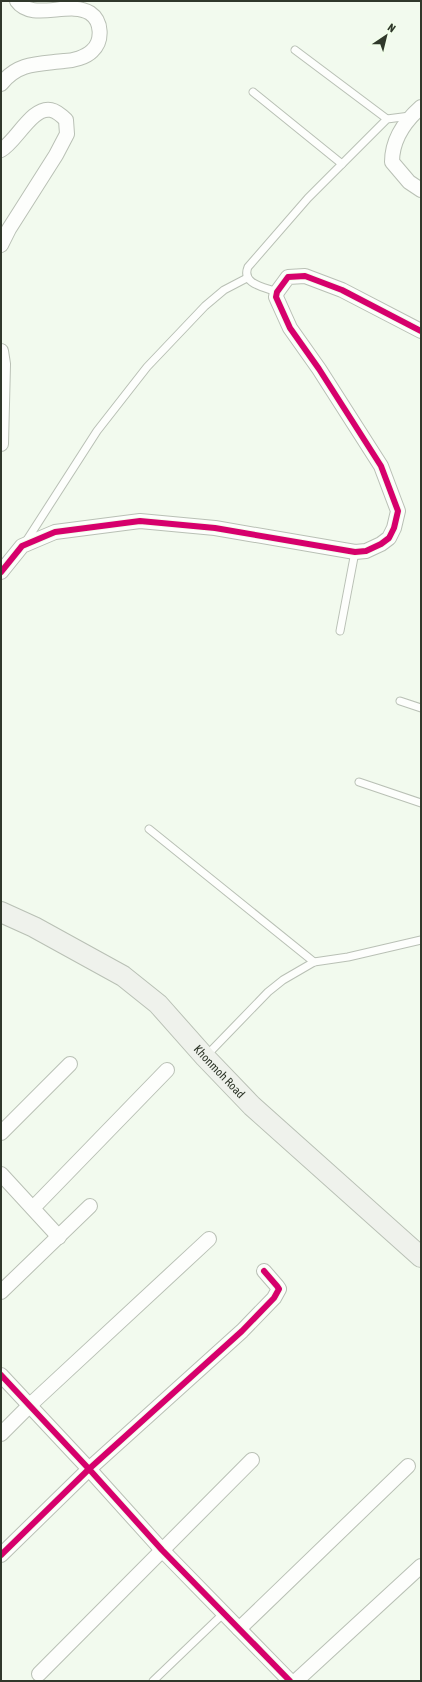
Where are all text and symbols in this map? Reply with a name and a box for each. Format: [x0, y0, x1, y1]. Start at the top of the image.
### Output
north arrow [366, 16, 406, 56]
text: N [386, 21, 398, 35]
street label: Khonmoh Road [191, 1042, 248, 1101]

